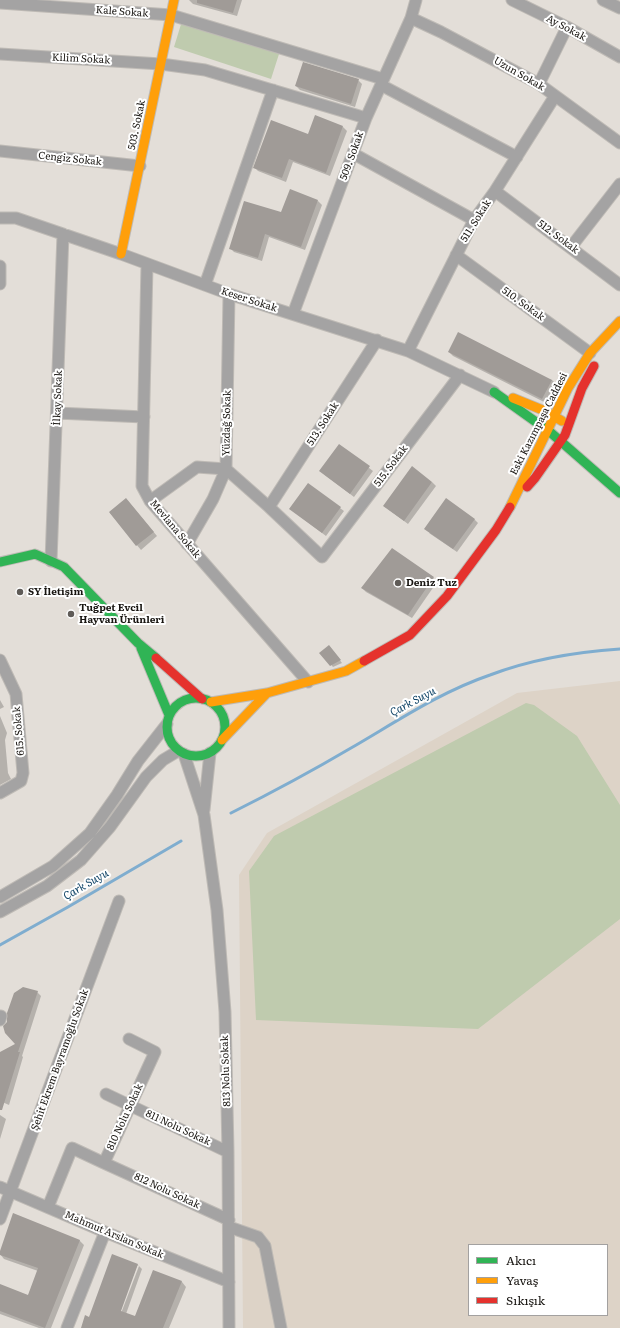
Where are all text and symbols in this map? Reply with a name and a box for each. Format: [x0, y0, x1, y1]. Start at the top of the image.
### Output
street label: Kale Sokak [95, 4, 149, 20]
street label: Ay Sokak [544, 12, 588, 44]
street label: Kilim Sokak [51, 51, 111, 67]
street label: Uzun Sokak [491, 55, 547, 93]
street label: 503. Sokak [126, 99, 148, 151]
street label: 509. Sokak [338, 130, 366, 182]
street label: Cengiz Sokak [38, 150, 102, 168]
street label: 511. Sokak [458, 198, 494, 244]
street label: 512. Sokak [535, 218, 581, 256]
street label: Keser Sokak [220, 285, 278, 315]
street label: 510. Sokak [499, 285, 547, 323]
street label: İlkay Sokak [51, 370, 65, 426]
street label: Eski Kazımpaşa Caddesi [508, 371, 570, 477]
street label: Yüzdağ Sokak [220, 390, 234, 456]
street label: 513. Sokak [305, 400, 341, 448]
street label: 515. Sokak [372, 443, 410, 489]
street label: Mevlana Sokak [147, 497, 203, 561]
place label: Deniz Tuz [406, 577, 457, 589]
marker: Deniz Tuz [393, 578, 403, 588]
place label: SY İletişim [28, 586, 83, 598]
marker: SY İletişim [15, 587, 25, 597]
place label: Tuğpet Evcil Hayvan Ürünleri [79, 602, 164, 626]
marker: Tuğpet Evcil Hayvan Ürünleri [66, 609, 76, 619]
water label: Çark Suyu [388, 684, 438, 720]
street label: 615. Sokak [11, 706, 27, 756]
water label: Çark Suyu [61, 867, 111, 903]
street label: Şehit Ekrem Bayramoğlu Sokak [29, 988, 91, 1132]
street label: 813 Nolu Sokak [219, 1035, 233, 1107]
street label: 810 Nolu Sokak [104, 1082, 146, 1152]
street label: 811 Nolu Sokak [144, 1108, 212, 1148]
street label: 812 Nolu Sokak [132, 1171, 202, 1211]
street label: Mahmut Arslan Sokak [63, 1209, 165, 1261]
legend [468, 1244, 608, 1316]
text: Akıcı [506, 1251, 536, 1269]
text: Yavaş [506, 1271, 538, 1289]
text: Sıkışık [506, 1291, 545, 1309]

